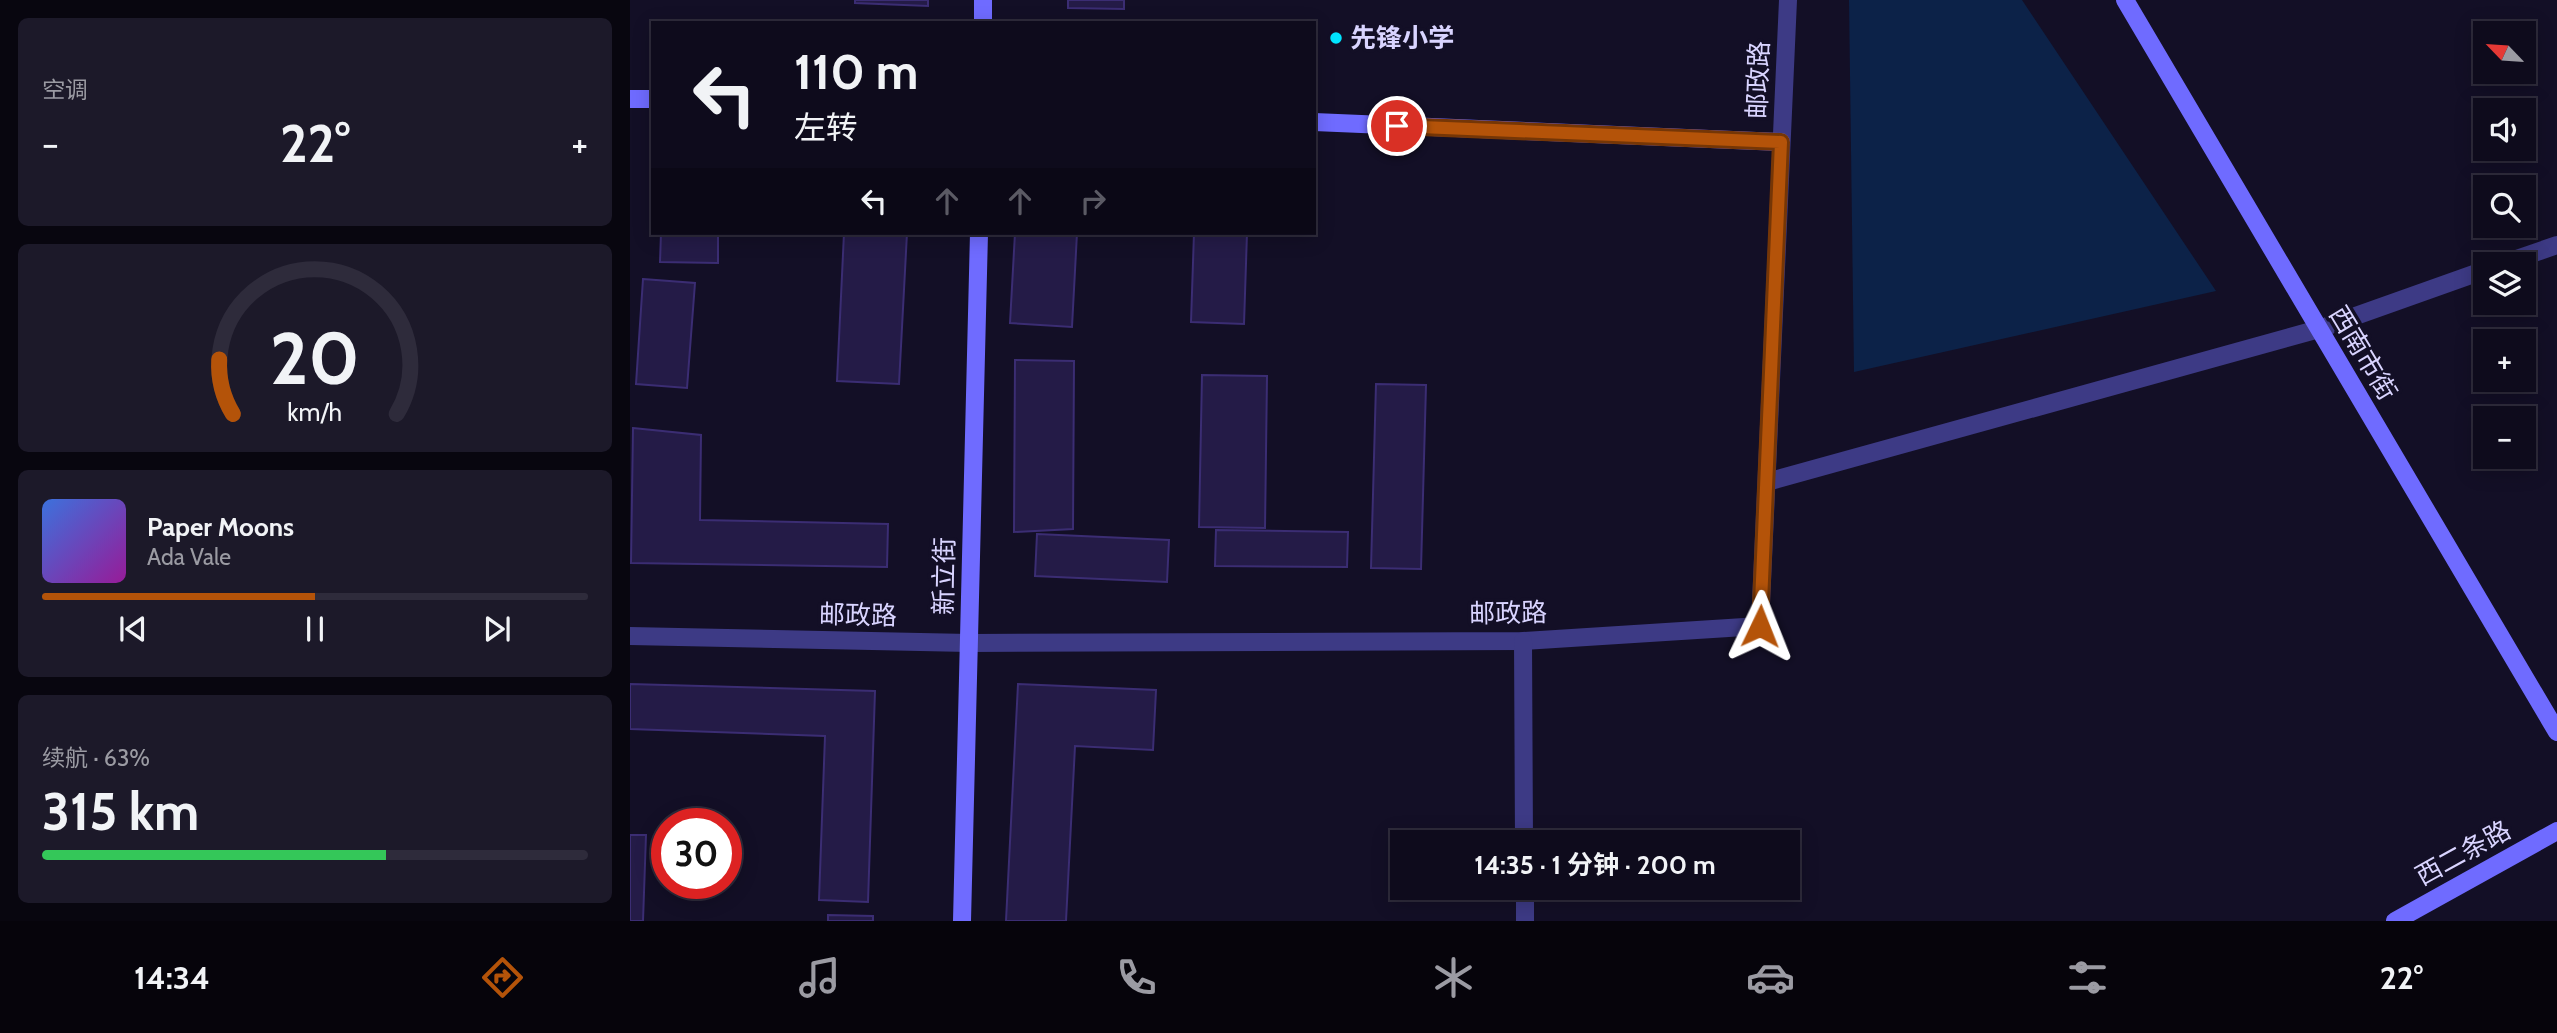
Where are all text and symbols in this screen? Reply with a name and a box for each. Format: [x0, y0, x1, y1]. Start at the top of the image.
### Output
north arrow [2473, 21, 2536, 84]
map controls [2473, 21, 2536, 469]
place label: 先锋小学 [1350, 22, 1454, 54]
marker: 先锋小学 [1328, 30, 1344, 46]
street label: 邮政路 [1741, 40, 1775, 120]
text: 110 m [794, 42, 918, 101]
icon: left [679, 49, 770, 140]
text: 空调 [42, 76, 88, 104]
pin [1367, 96, 1427, 156]
button: sound [2473, 98, 2536, 161]
icon: arrive [1378, 107, 1416, 145]
text: 左转 [794, 108, 858, 147]
text: 22° [280, 112, 350, 175]
text: − [42, 120, 59, 167]
text: + [571, 120, 588, 167]
button: search [2473, 175, 2536, 238]
icon: left [855, 182, 893, 220]
icon: ahead [928, 182, 966, 220]
icon: ahead [1001, 182, 1039, 220]
icon: right [1074, 182, 1112, 220]
button: layers [2473, 252, 2536, 315]
street label: 西南市街 [2322, 300, 2404, 406]
text: 20 [270, 314, 360, 402]
button: + [2473, 329, 2536, 392]
text: km/h [288, 396, 342, 426]
button: − [2473, 406, 2536, 469]
text: Paper Moons [147, 511, 294, 543]
street label: 新立街 [927, 537, 961, 615]
text: Ada Vale [147, 543, 231, 571]
position arrow [1723, 589, 1797, 663]
street label: 邮政路 [1469, 596, 1547, 630]
street label: 邮政路 [819, 598, 897, 632]
icon: previous [114, 610, 152, 648]
icon: pause [296, 610, 334, 648]
icon: next [478, 610, 516, 648]
text: 续航 · 63% [42, 744, 150, 772]
text: 315 km [42, 780, 199, 843]
speed limit sign: 30 [651, 808, 742, 899]
street label: 西二条路 [2410, 814, 2516, 892]
text: 14:35 · 1 分钟 · 200 m [1474, 849, 1716, 881]
icon: directions [478, 953, 527, 1002]
icon: music [795, 953, 844, 1002]
icon: phone [1112, 953, 1161, 1002]
icon: climate [1429, 953, 1478, 1002]
icon: car [1746, 953, 1795, 1002]
icon: filters [2063, 953, 2112, 1002]
text: 14:34 [134, 958, 210, 997]
text: 22° [2380, 958, 2423, 997]

